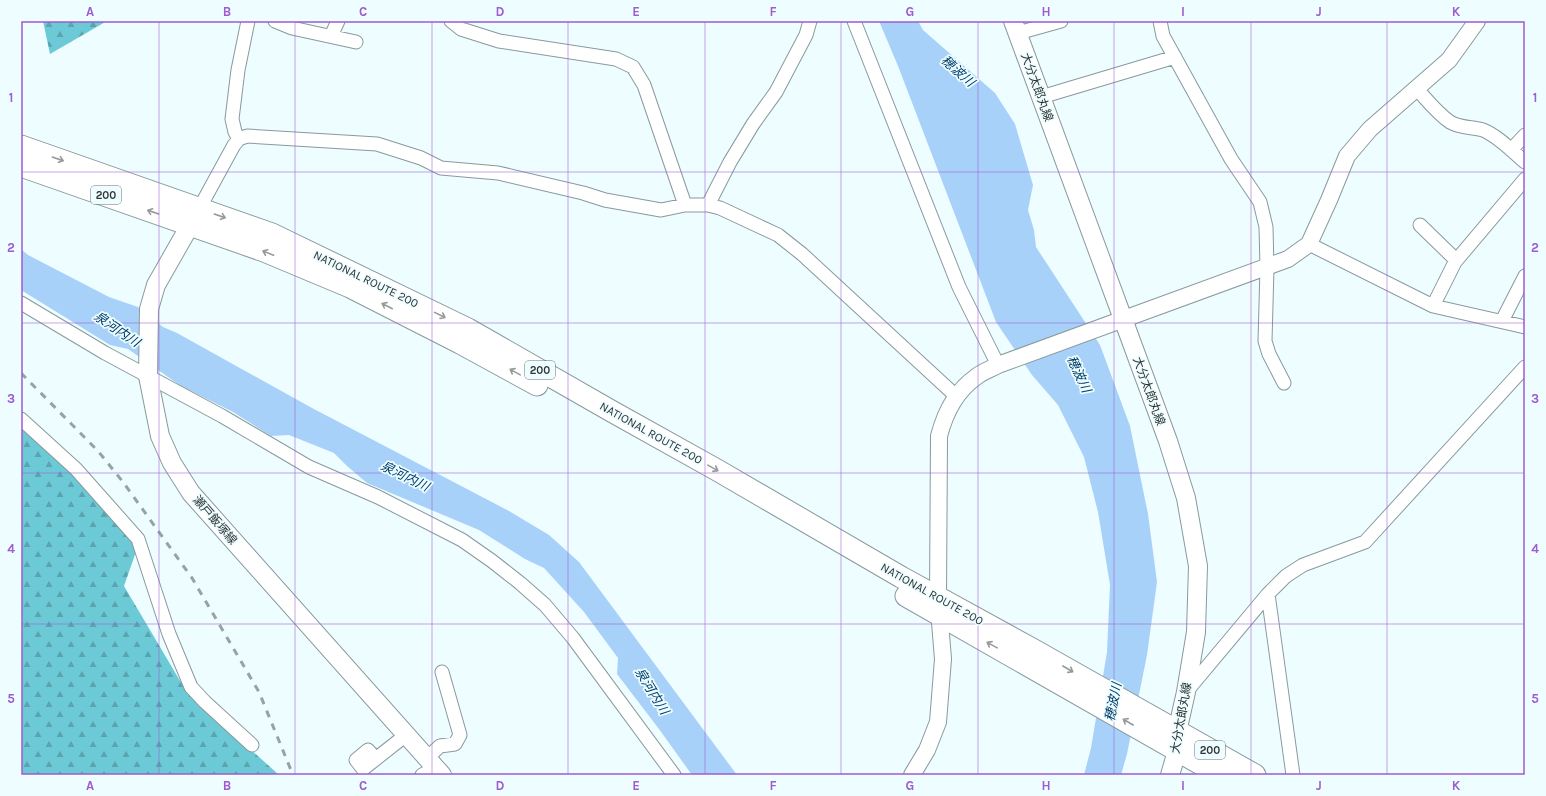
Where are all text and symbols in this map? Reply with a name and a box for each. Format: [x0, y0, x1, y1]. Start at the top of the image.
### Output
text: A [86, 4, 94, 19]
text: B [223, 4, 231, 19]
text: C [359, 4, 367, 19]
text: D [496, 4, 505, 19]
text: E [632, 4, 640, 19]
text: F [769, 4, 777, 19]
text: G [906, 4, 914, 19]
text: H [1041, 4, 1051, 19]
text: I [1181, 4, 1185, 19]
text: J [1316, 4, 1322, 19]
text: K [1452, 4, 1461, 19]
street label: 大分太郎丸線 [1018, 51, 1056, 123]
water label: 穂波川 [938, 53, 979, 91]
text: 1 [9, 90, 13, 105]
text: 1 [1533, 90, 1537, 105]
one-way arrow [51, 156, 64, 163]
road number: 200 [91, 186, 121, 204]
one-way arrow [147, 208, 160, 215]
one-way arrow [214, 213, 226, 221]
text: 2 [7, 240, 15, 255]
text: 2 [1531, 240, 1539, 255]
street label: NATIONAL ROUTE 200 [311, 247, 421, 311]
one-way arrow [263, 248, 275, 256]
one-way arrow [381, 302, 393, 309]
water label: 泉河内川 [91, 308, 144, 351]
one-way arrow [434, 312, 446, 319]
water label: 穂波川 [1064, 353, 1095, 397]
street label: 大分太郎丸線 [1130, 355, 1168, 427]
road number: 200 [525, 361, 555, 379]
one-way arrow [509, 368, 521, 376]
text: 3 [7, 391, 15, 406]
text: 3 [1531, 391, 1539, 406]
street label: NATIONAL ROUTE 200 [597, 399, 705, 467]
water label: 泉河内川 [378, 458, 433, 495]
one-way arrow [707, 464, 719, 472]
street label: 瀬戸飯塚線 [190, 493, 240, 547]
text: 4 [7, 541, 15, 556]
text: 4 [1531, 541, 1539, 556]
street label: NATIONAL ROUTE 200 [878, 560, 986, 628]
one-way arrow [987, 640, 999, 648]
water label: 泉河内川 [632, 665, 673, 719]
one-way arrow [1062, 666, 1074, 674]
water label: 穂波川 [1102, 679, 1124, 723]
street label: 大分太郎丸線 [1168, 681, 1194, 755]
text: 5 [7, 691, 15, 706]
text: 5 [1531, 691, 1539, 706]
one-way arrow [1122, 718, 1134, 726]
road number: 200 [1195, 741, 1225, 759]
text: A [86, 778, 94, 793]
text: B [223, 778, 231, 793]
text: C [359, 778, 367, 793]
text: D [496, 778, 505, 793]
text: E [632, 778, 640, 793]
text: F [769, 778, 777, 793]
text: G [906, 778, 914, 793]
text: H [1041, 778, 1051, 793]
text: I [1181, 778, 1185, 793]
text: J [1316, 778, 1322, 793]
text: K [1452, 778, 1461, 793]

